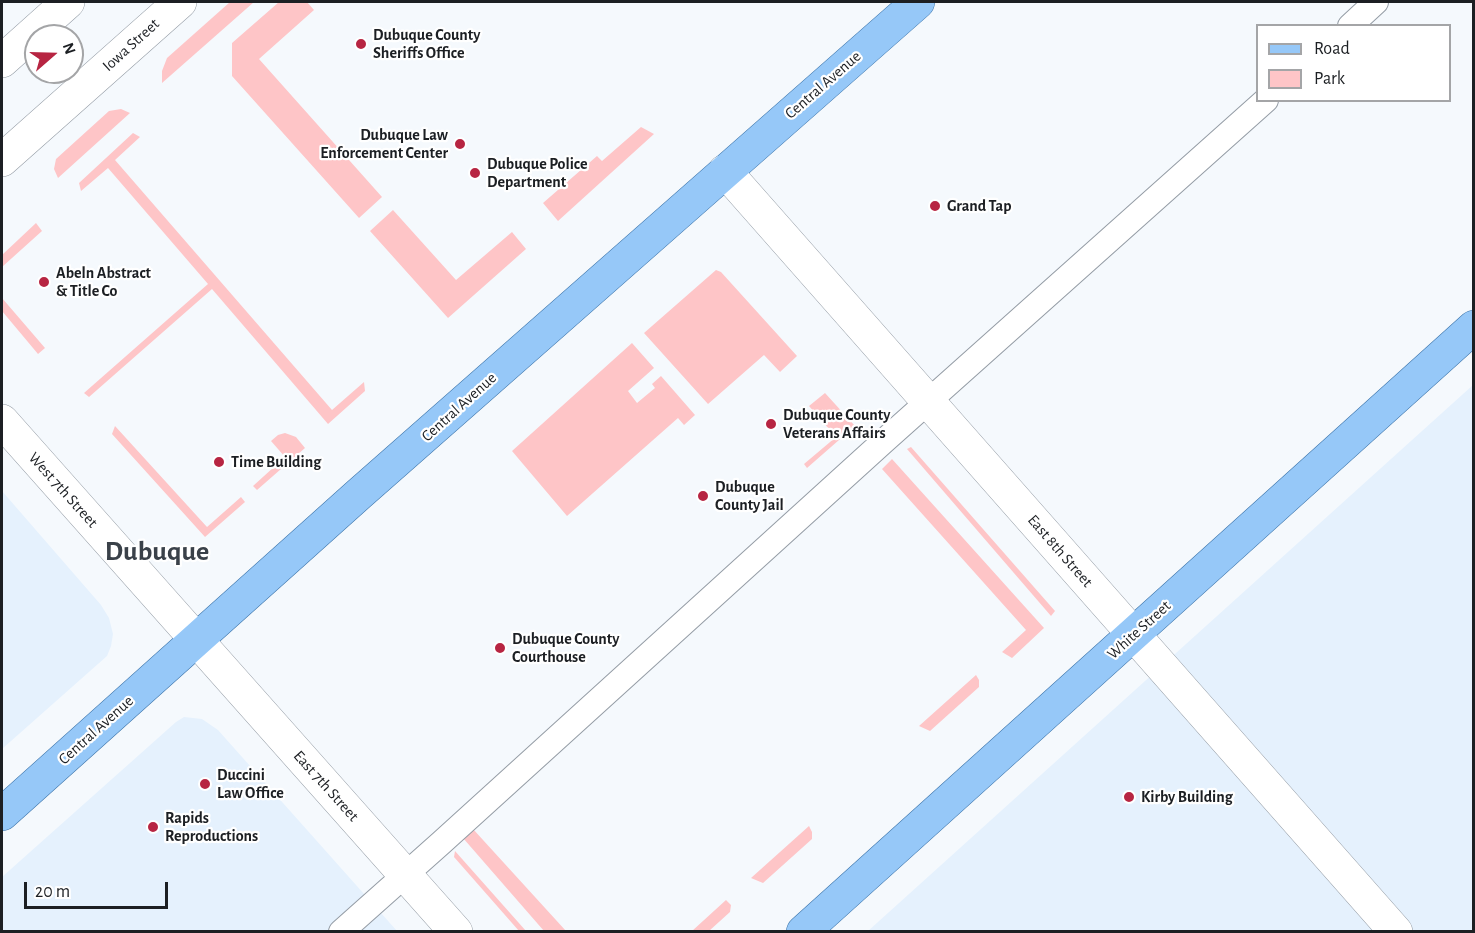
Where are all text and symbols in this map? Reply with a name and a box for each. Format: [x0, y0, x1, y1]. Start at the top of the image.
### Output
street label: Iowa Street [99, 15, 163, 75]
north arrow [24, 24, 84, 84]
legend [1256, 24, 1451, 102]
place label: Dubuque County Sheriffs Office [373, 25, 480, 63]
marker: Dubuque County Sheriffs Office [354, 37, 368, 51]
text: Road [1314, 40, 1350, 58]
text: N [60, 41, 78, 56]
street label: Central Avenue [781, 47, 865, 123]
text: Park [1314, 70, 1345, 88]
place label: Dubuque Law Enforcement Center [320, 125, 448, 163]
marker: Dubuque Law Enforcement Center [453, 137, 467, 151]
place label: Dubuque Police Department [487, 154, 588, 192]
marker: Dubuque Police Department [468, 166, 482, 180]
place label: Grand Tap [947, 196, 1012, 216]
marker: Grand Tap [928, 199, 942, 213]
place label: Abeln Abstract & Title Co [56, 263, 151, 301]
marker: Abeln Abstract & Title Co [37, 275, 51, 289]
street label: Central Avenue [418, 368, 500, 446]
place label: Dubuque County Veterans Affairs [783, 405, 890, 443]
marker: Dubuque County Veterans Affairs [764, 417, 778, 431]
street label: West 7th Street [24, 448, 102, 532]
place label: Time Building [231, 452, 321, 472]
marker: Time Building [212, 455, 226, 469]
place label: Dubuque County Jail [715, 477, 784, 515]
marker: Dubuque County Jail [696, 489, 710, 503]
street label: East 8th Street [1023, 511, 1097, 591]
district label: Dubuque [105, 535, 209, 569]
street label: White Street [1103, 596, 1175, 664]
place label: Dubuque County Courthouse [512, 629, 619, 667]
marker: Dubuque County Courthouse [493, 641, 507, 655]
street label: Central Avenue [55, 691, 137, 769]
street label: East 7th Street [289, 747, 363, 825]
place label: Duccini Law Office [217, 765, 284, 803]
marker: Duccini Law Office [198, 777, 212, 791]
place label: Kirby Building [1141, 787, 1233, 807]
marker: Kirby Building [1122, 790, 1136, 804]
place label: Rapids Reproductions [165, 808, 258, 846]
marker: Rapids Reproductions [146, 820, 160, 834]
scale bar [27, 870, 171, 908]
text: 20 m [35, 883, 70, 901]

